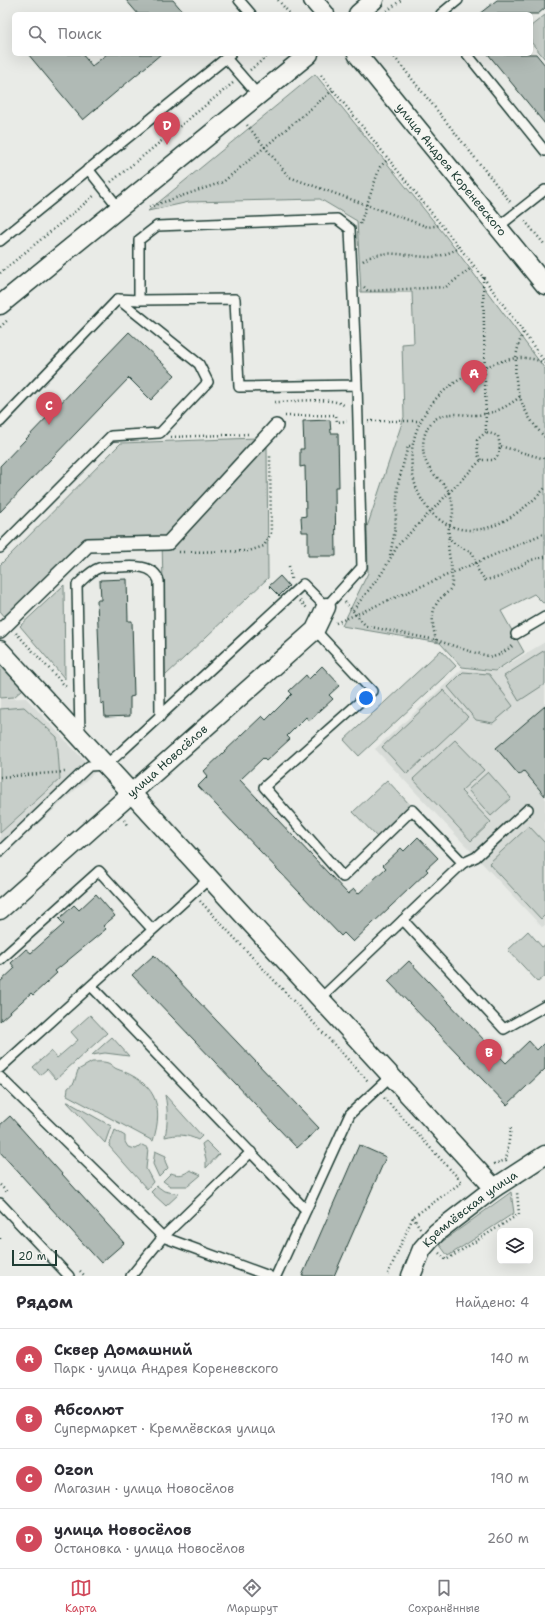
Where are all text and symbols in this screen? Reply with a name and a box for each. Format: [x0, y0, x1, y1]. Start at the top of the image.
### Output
search box [12, 12, 533, 56]
icon: search [26, 23, 48, 45]
text: Поиск [58, 24, 102, 44]
street label: улица Андрея Кореневского [392, 100, 510, 239]
pin: D [154, 112, 180, 145]
pin: A [461, 360, 487, 393]
pin: C [36, 392, 62, 425]
your location [356, 688, 376, 708]
street label: улица Новосёлов [124, 721, 211, 801]
pin: B [476, 1039, 502, 1072]
street label: Кремлёвская улица [419, 1167, 521, 1251]
map controls [497, 1228, 533, 1264]
button: layers [497, 1228, 533, 1264]
scale bar [12, 1248, 57, 1267]
text: 20 m [18, 1249, 46, 1264]
text: Рядом [16, 1291, 73, 1313]
text: Найдено: 4 [455, 1294, 529, 1311]
text: Сквер Домашний [54, 1340, 192, 1360]
text: A [24, 1350, 34, 1367]
text: 140 m [490, 1350, 529, 1367]
text: Парк · улица Андрея Кореневского [54, 1360, 278, 1377]
text: Абсолют [54, 1400, 124, 1420]
text: B [25, 1410, 33, 1427]
text: 170 m [491, 1410, 529, 1427]
text: Супермаркет · Кремлёвская улица [54, 1420, 275, 1437]
text: Ozon [54, 1460, 94, 1480]
text: C [25, 1470, 33, 1487]
text: 190 m [490, 1470, 529, 1487]
text: Магазин · улица Новосёлов [54, 1480, 234, 1497]
text: улица Новосёлов [54, 1520, 191, 1540]
text: D [24, 1530, 34, 1547]
text: 260 m [487, 1530, 529, 1547]
text: Остановка · улица Новосёлов [54, 1540, 245, 1557]
tab: Карта [65, 1577, 97, 1616]
tab: Маршрут [227, 1577, 278, 1616]
tab: Сохранённые [408, 1577, 480, 1616]

